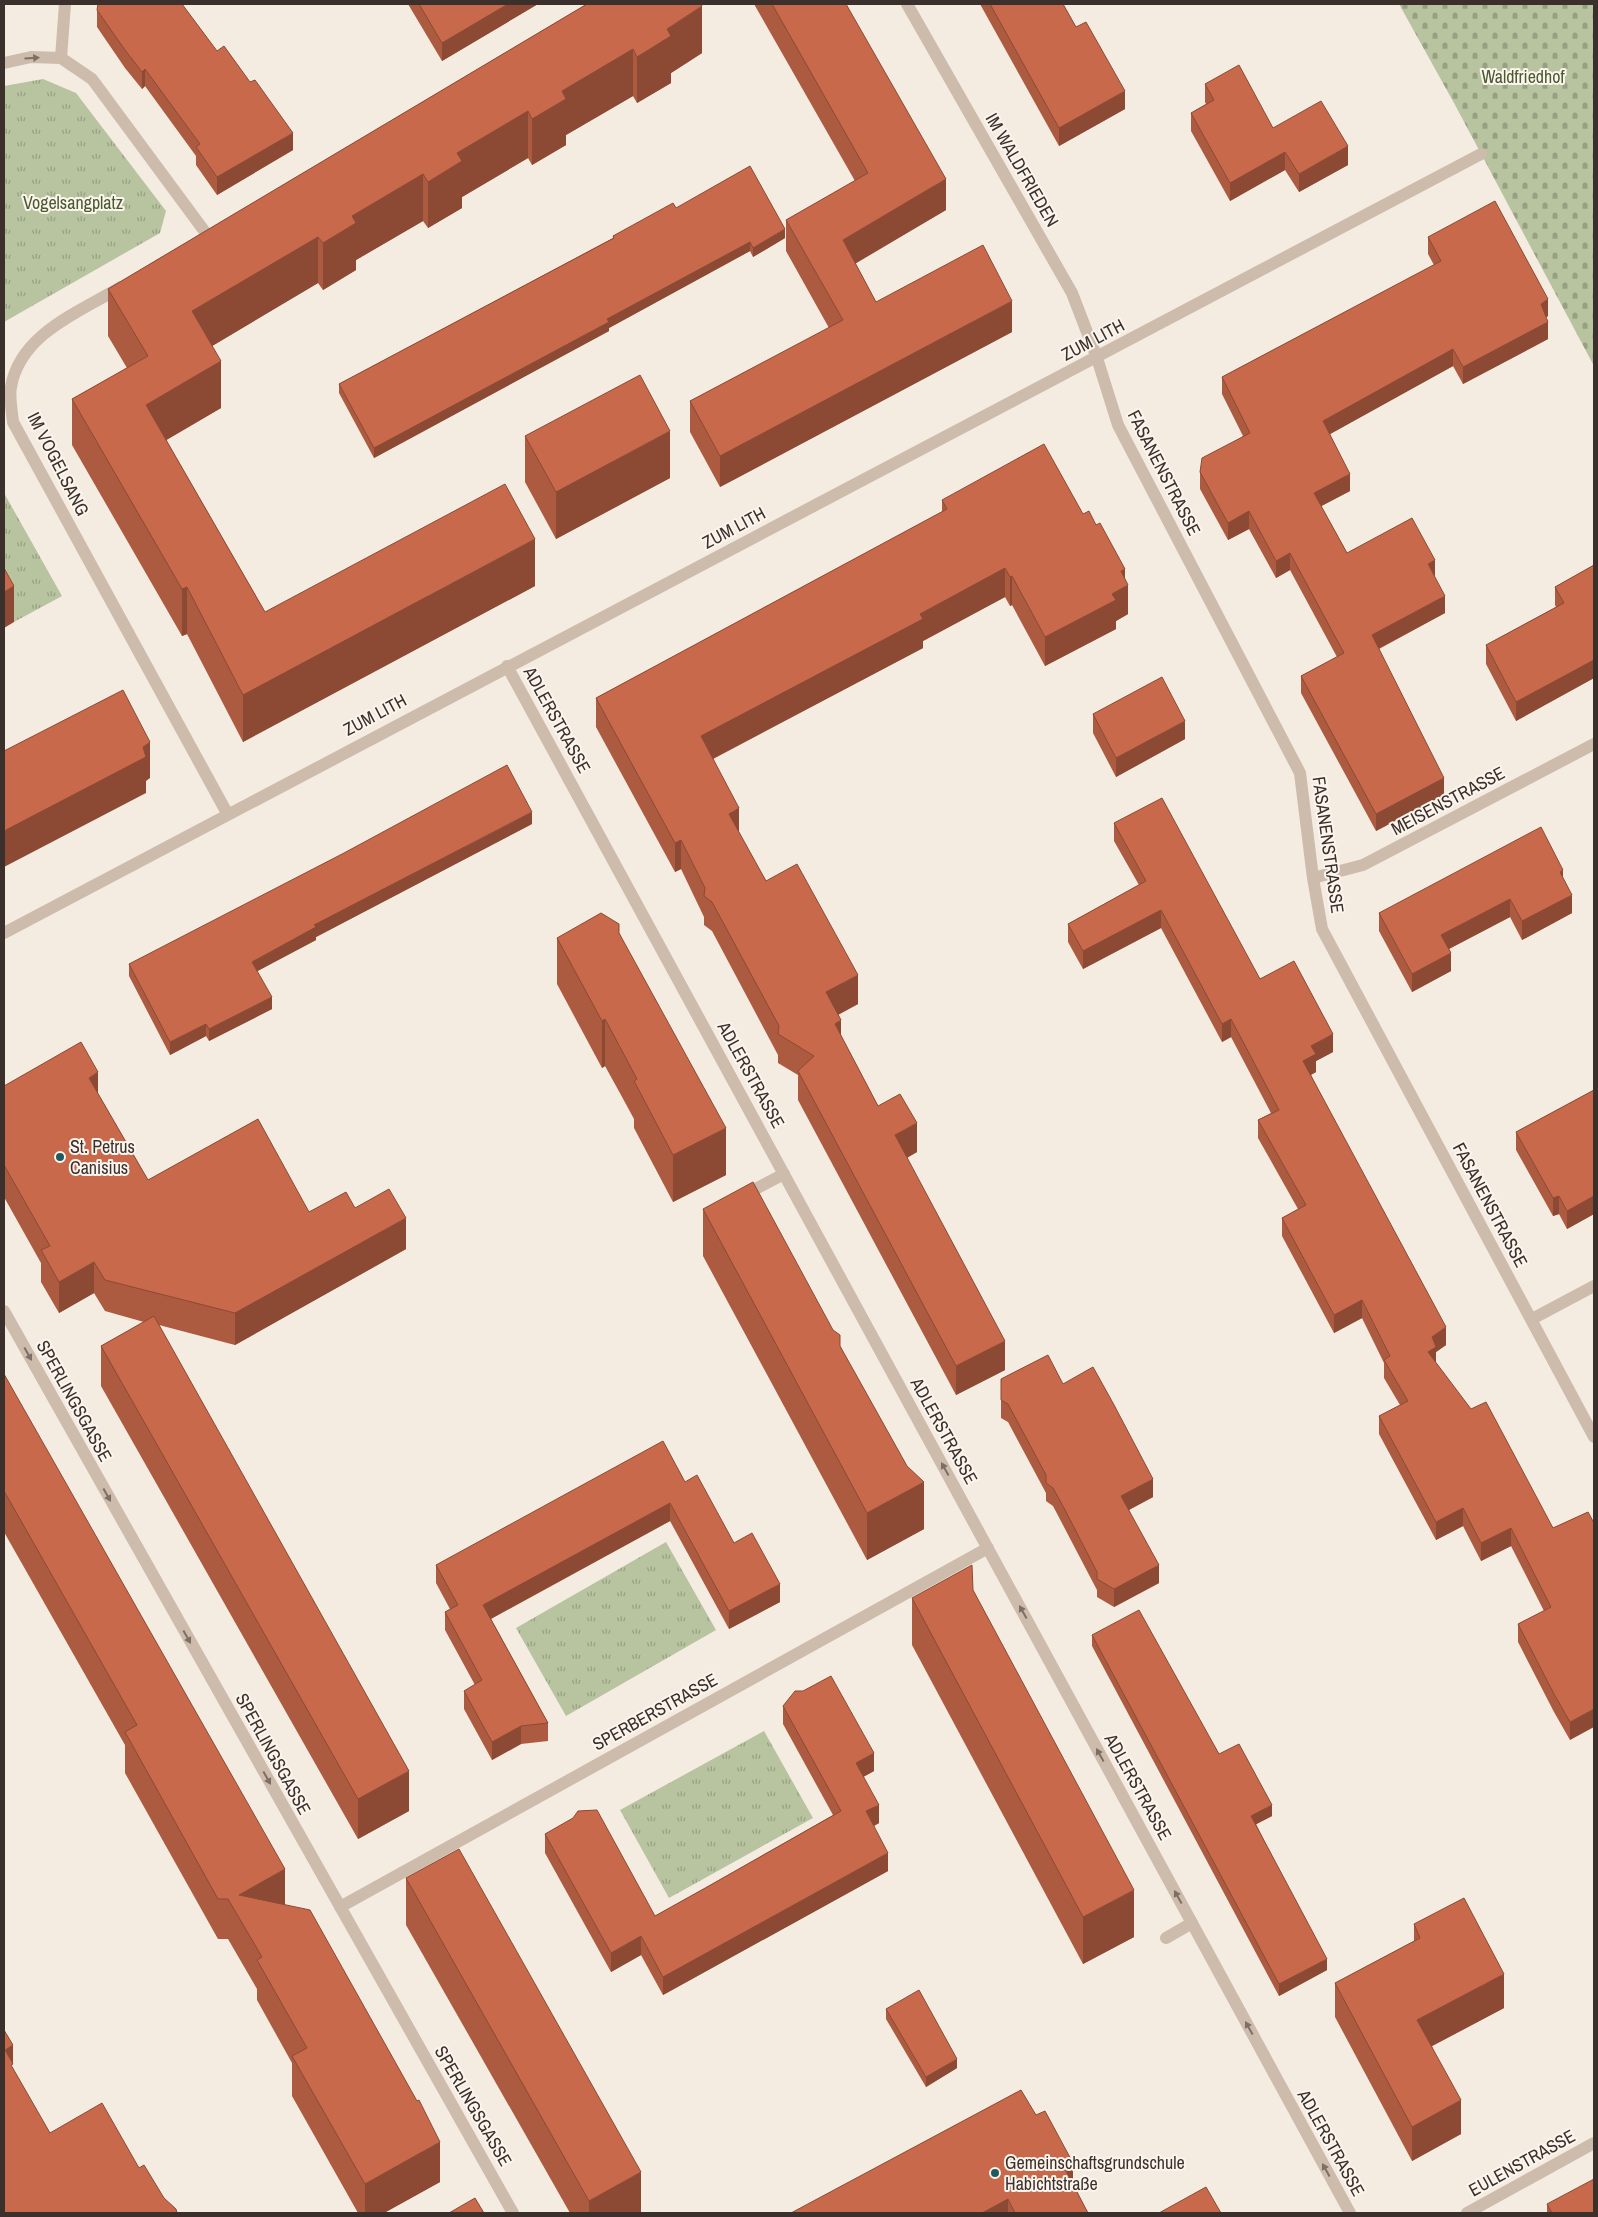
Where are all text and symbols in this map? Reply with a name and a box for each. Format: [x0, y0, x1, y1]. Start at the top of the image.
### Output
one-way arrow [25, 53, 41, 61]
park label: Waldfriedhof [1481, 64, 1565, 89]
street label: IM WALDFRIEDEN [980, 108, 1065, 231]
park label: Vogelsangplatz [23, 190, 123, 215]
street label: ZUM LITH [1057, 313, 1129, 367]
street label: FASANENSTRASSE [1122, 406, 1207, 540]
street label: IM VOGELSANG [22, 408, 95, 520]
street label: ZUM LITH [698, 501, 770, 555]
street label: ADLERSTRASSE [517, 661, 597, 777]
street label: ZUM LITH [339, 688, 411, 742]
street label: MEISENSTRASSE [1386, 760, 1509, 841]
street label: FASANENSTRASSE [1307, 775, 1350, 915]
street label: ADLERSTRASSE [711, 1016, 791, 1132]
place label: St. Petrus Canisius [70, 1134, 135, 1180]
street label: FASANENSTRASSE [1447, 1138, 1534, 1271]
marker: St. Petrus Canisius [54, 1151, 66, 1163]
street label: SPERLINGSGASSE [31, 1336, 118, 1466]
one-way arrow [23, 1347, 32, 1360]
street label: ADLERSTRASSE [904, 1372, 984, 1488]
one-way arrow [941, 1462, 949, 1477]
one-way arrow [103, 1489, 112, 1502]
one-way arrow [1019, 1605, 1027, 1619]
one-way arrow [183, 1630, 191, 1644]
street label: SPERBERSTRASSE [588, 1667, 722, 1756]
street label: SPERLINGSGASSE [230, 1689, 317, 1819]
street label: ADLERSTRASSE [1098, 1728, 1178, 1844]
one-way arrow [1096, 1748, 1105, 1761]
one-way arrow [263, 1771, 271, 1786]
one-way arrow [1174, 1890, 1182, 1905]
one-way arrow [1245, 2020, 1253, 2035]
street label: SPERLINGSGASSE [429, 2041, 518, 2171]
street label: ADLERSTRASSE [1291, 2084, 1371, 2200]
street label: EULENSTRASSE [1464, 2123, 1579, 2202]
place label: Gemeinschaftsgrundschule Habichtstraße [1005, 2150, 1185, 2196]
one-way arrow [1322, 2164, 1331, 2177]
marker: Gemeinschaftsgrundschule Habichtstraße [989, 2167, 1001, 2179]

